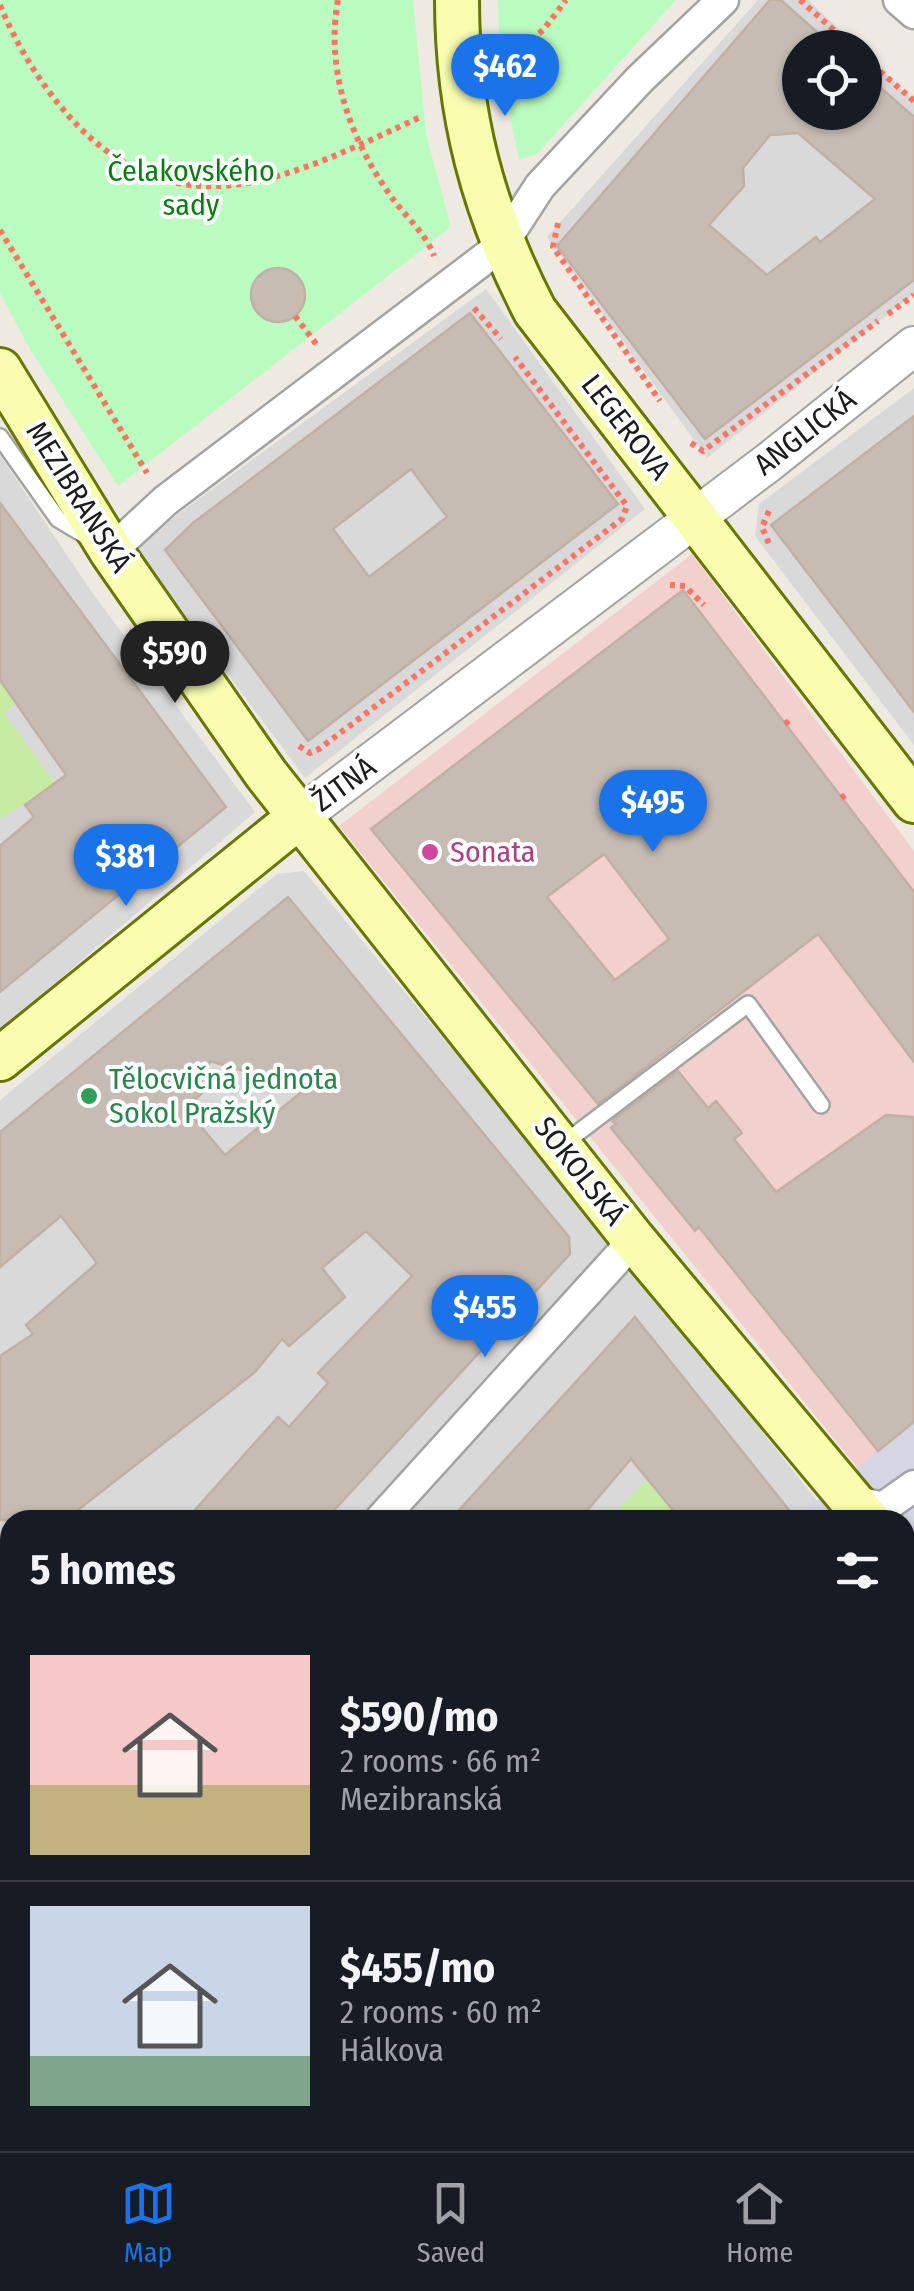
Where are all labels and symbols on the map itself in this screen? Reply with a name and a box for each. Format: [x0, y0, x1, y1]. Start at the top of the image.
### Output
pin: $462 [446, 34, 564, 119]
park label: Čelakovského sady [107, 153, 275, 223]
street label: LEGEROVA [574, 367, 678, 487]
street label: ANGLICKÁ [747, 381, 863, 483]
street label: MEZIBRANSKÁ [19, 415, 140, 579]
pin: $590 [116, 621, 234, 706]
street label: ŽITNÁ [305, 749, 383, 819]
pin: $495 [594, 770, 712, 855]
pin: $381 [67, 824, 185, 909]
place label: Sonata [450, 834, 535, 870]
marker: Sonata [419, 841, 441, 863]
place label: Tělocvičná jednota Sokol Pražský [109, 1061, 338, 1131]
marker: Tělocvičná jednota Sokol Pražský [78, 1085, 100, 1107]
street label: SOKOLSKÁ [527, 1110, 634, 1232]
pin: $455 [426, 1275, 544, 1360]

